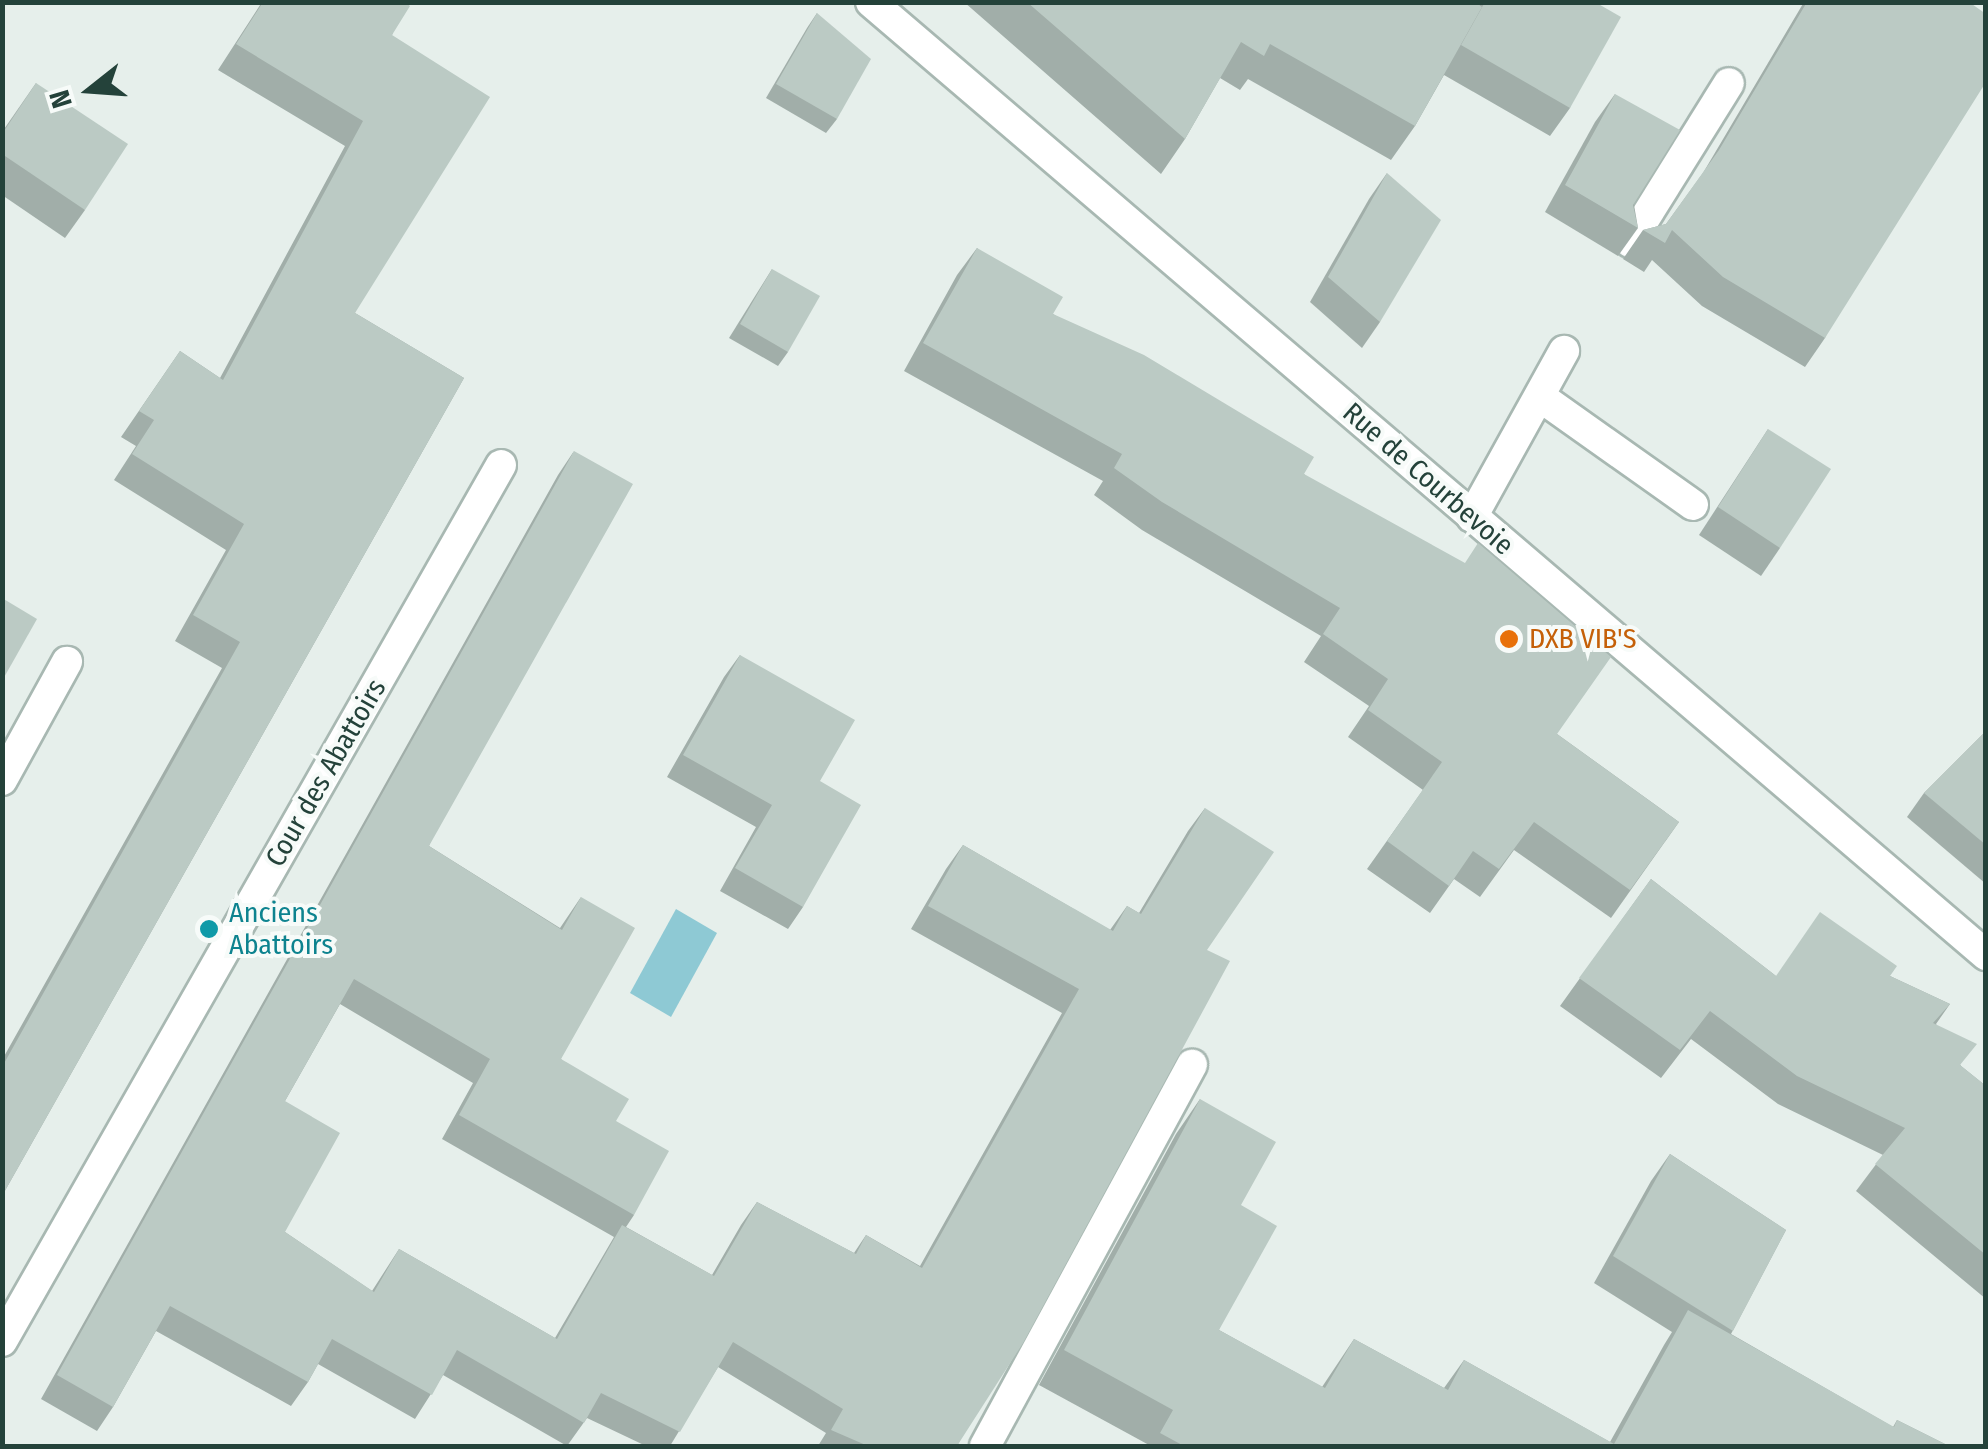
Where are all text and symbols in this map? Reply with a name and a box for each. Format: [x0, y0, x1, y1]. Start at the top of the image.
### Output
north arrow [40, 40, 140, 140]
text: N [43, 86, 79, 112]
street label: Rue de Courbevoie [1336, 396, 1520, 562]
place label: DXB VIB'S [1529, 622, 1637, 656]
marker: DXB VIB'S [1498, 628, 1520, 650]
street label: Cour des Abattoirs [259, 673, 393, 873]
place label: Anciens Abattoirs [229, 896, 333, 962]
marker: Anciens Abattoirs [198, 918, 220, 940]

